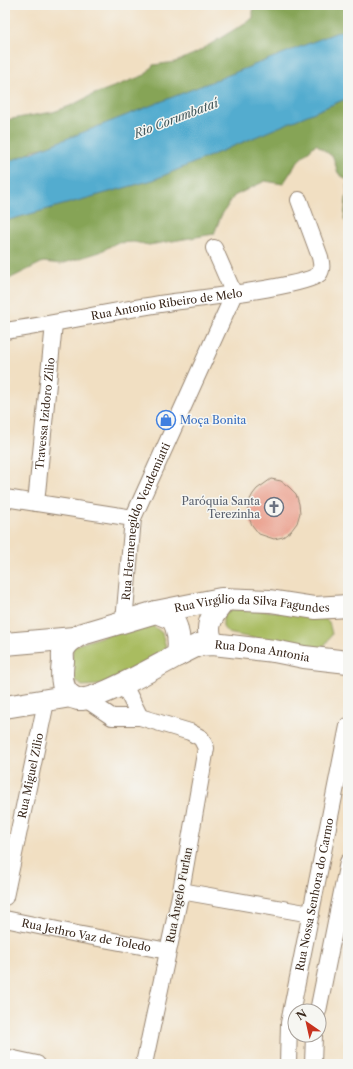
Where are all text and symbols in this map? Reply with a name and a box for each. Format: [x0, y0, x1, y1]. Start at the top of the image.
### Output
water label: Rio Corumbataí [131, 95, 221, 141]
street label: Rua Antonio Ribeiro de Melo [90, 286, 244, 323]
street label: Travessa Izidoro Zílio [32, 356, 58, 470]
shop icon: Moça Bonita [155, 409, 177, 431]
place label: Moça Bonita [180, 413, 247, 427]
street label: Rua Hermenegildo Vendemiatti [119, 440, 173, 601]
place label: Paróquia Santa Terezinha [182, 494, 260, 521]
church icon: Paróquia Santa Terezinha [263, 496, 285, 518]
street label: Rua Virgílio da Silva Fagundes [173, 592, 330, 615]
street label: Rua Dona Antonia [214, 637, 311, 665]
street label: Rua Miguel Zilio [15, 731, 46, 820]
street label: Rua Nossa Senhora do Carmo [292, 816, 337, 972]
street label: Rua Ângelo Furlan [163, 846, 195, 944]
street label: Rua Jethro Vaz de Toledo [20, 916, 153, 955]
north arrow [287, 1003, 327, 1043]
text: N [294, 1006, 310, 1023]

